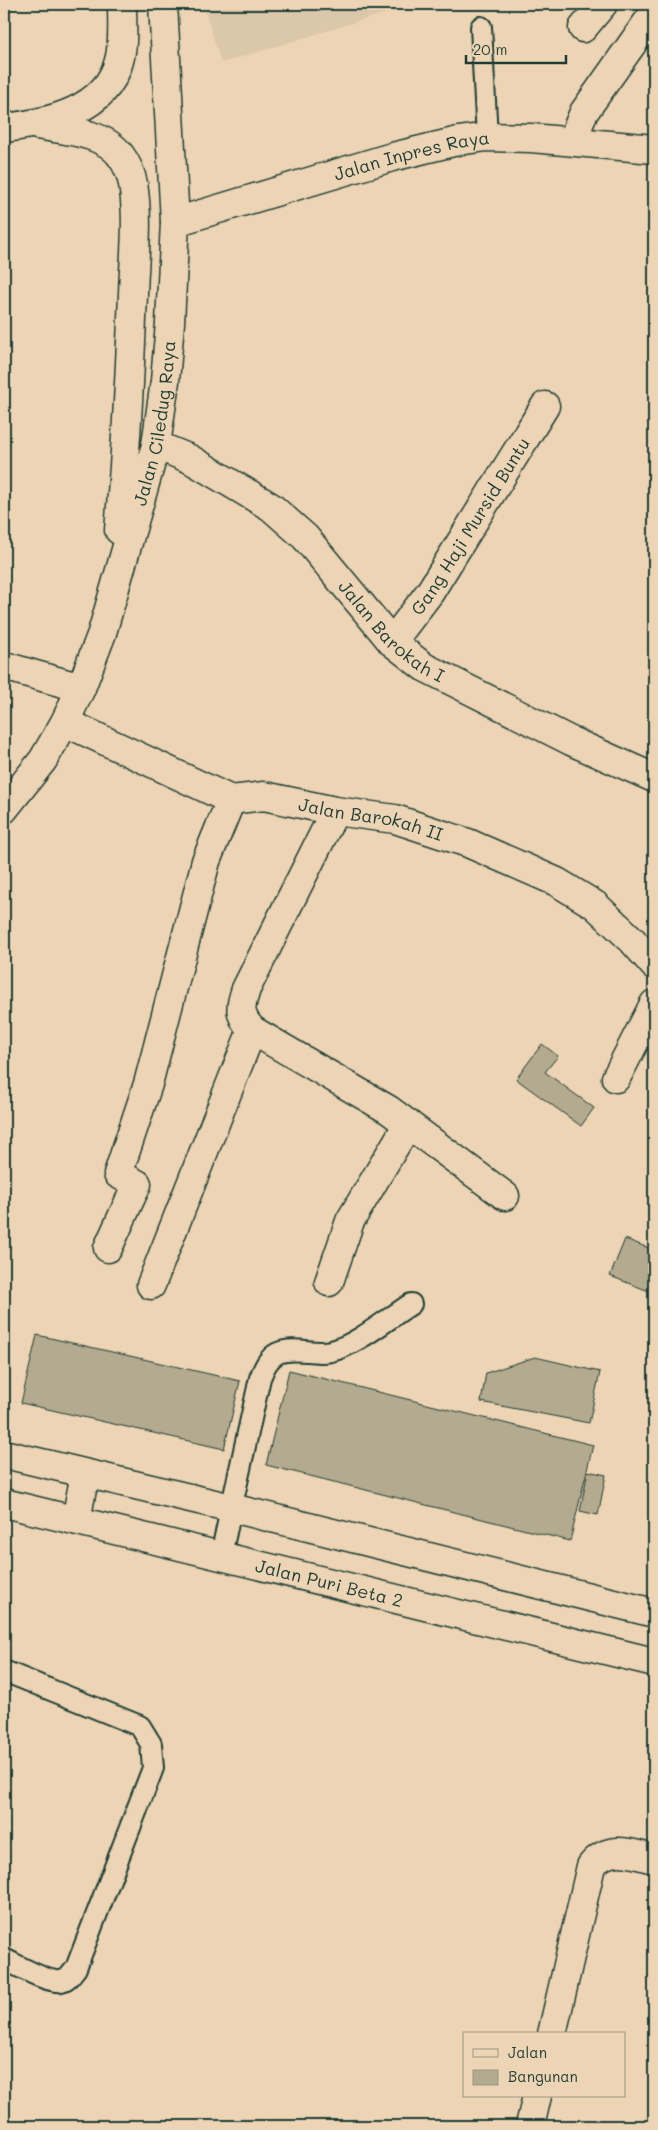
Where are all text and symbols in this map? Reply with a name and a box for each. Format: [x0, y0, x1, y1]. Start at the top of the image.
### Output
scale bar [466, 32, 566, 64]
text: 20 m [473, 39, 507, 59]
street label: Jalan Inpres Raya [331, 125, 491, 186]
street label: Jalan Ciledug Raya [127, 340, 180, 508]
street label: Gang Haji Mursid Buntu [405, 433, 535, 620]
street label: Jalan Barokah I [333, 575, 449, 687]
street label: Jalan Barokah II [296, 792, 446, 846]
street label: Jalan Puri Beta 2 [253, 1553, 406, 1612]
legend [463, 2032, 626, 2098]
text: Jalan [508, 2042, 547, 2062]
text: Bangunan [508, 2066, 578, 2086]

